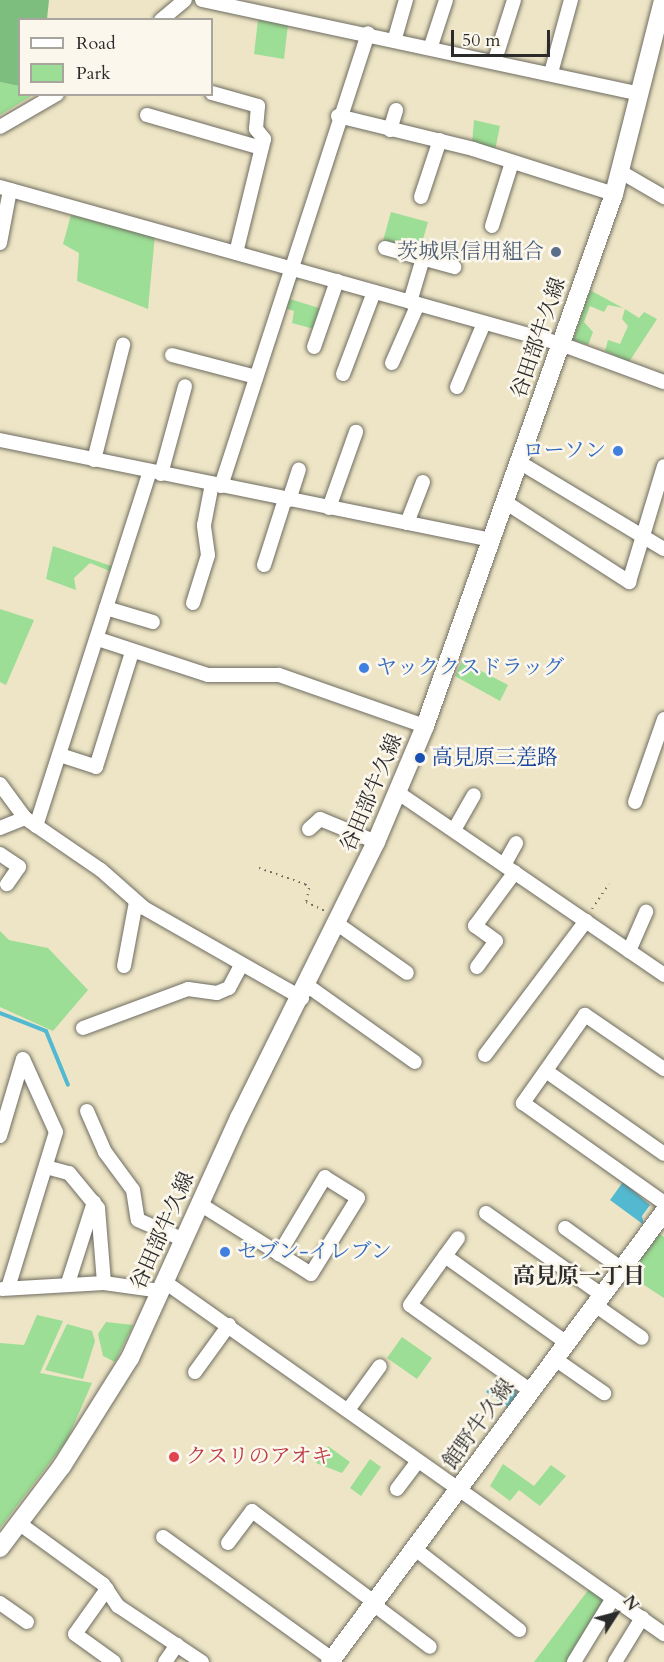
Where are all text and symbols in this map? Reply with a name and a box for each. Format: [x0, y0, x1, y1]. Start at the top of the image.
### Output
legend [18, 18, 213, 96]
scale bar [454, 18, 553, 56]
text: 50 m [462, 28, 501, 53]
text: Road [76, 31, 116, 56]
text: Park [76, 61, 111, 86]
place label: 茨城県信用組合 [397, 239, 544, 265]
marker: 茨城県信用組合 [549, 245, 563, 259]
street label: 谷田部牛久線 [507, 274, 571, 402]
place label: ローソン [522, 438, 606, 464]
marker: ローソン [611, 444, 625, 458]
place label: ヤッククスドラッグ [376, 655, 565, 681]
marker: ヤッククスドラッグ [357, 661, 371, 675]
street label: 谷田部牛久線 [336, 730, 408, 856]
place label: 高見原三差路 [432, 745, 558, 771]
marker: 高見原三差路 [413, 751, 427, 765]
street label: 谷田部牛久線 [126, 1168, 200, 1294]
place label: セブン-イレブン [237, 1239, 393, 1265]
marker: セブン-イレブン [218, 1245, 232, 1259]
district label: 高見原一丁目 [513, 1264, 645, 1290]
street label: 館野牛久線 [438, 1374, 520, 1474]
place label: クスリのアオキ [186, 1444, 333, 1470]
marker: クスリのアオキ [167, 1450, 181, 1464]
north arrow [586, 1584, 646, 1644]
text: N [618, 1591, 644, 1615]

